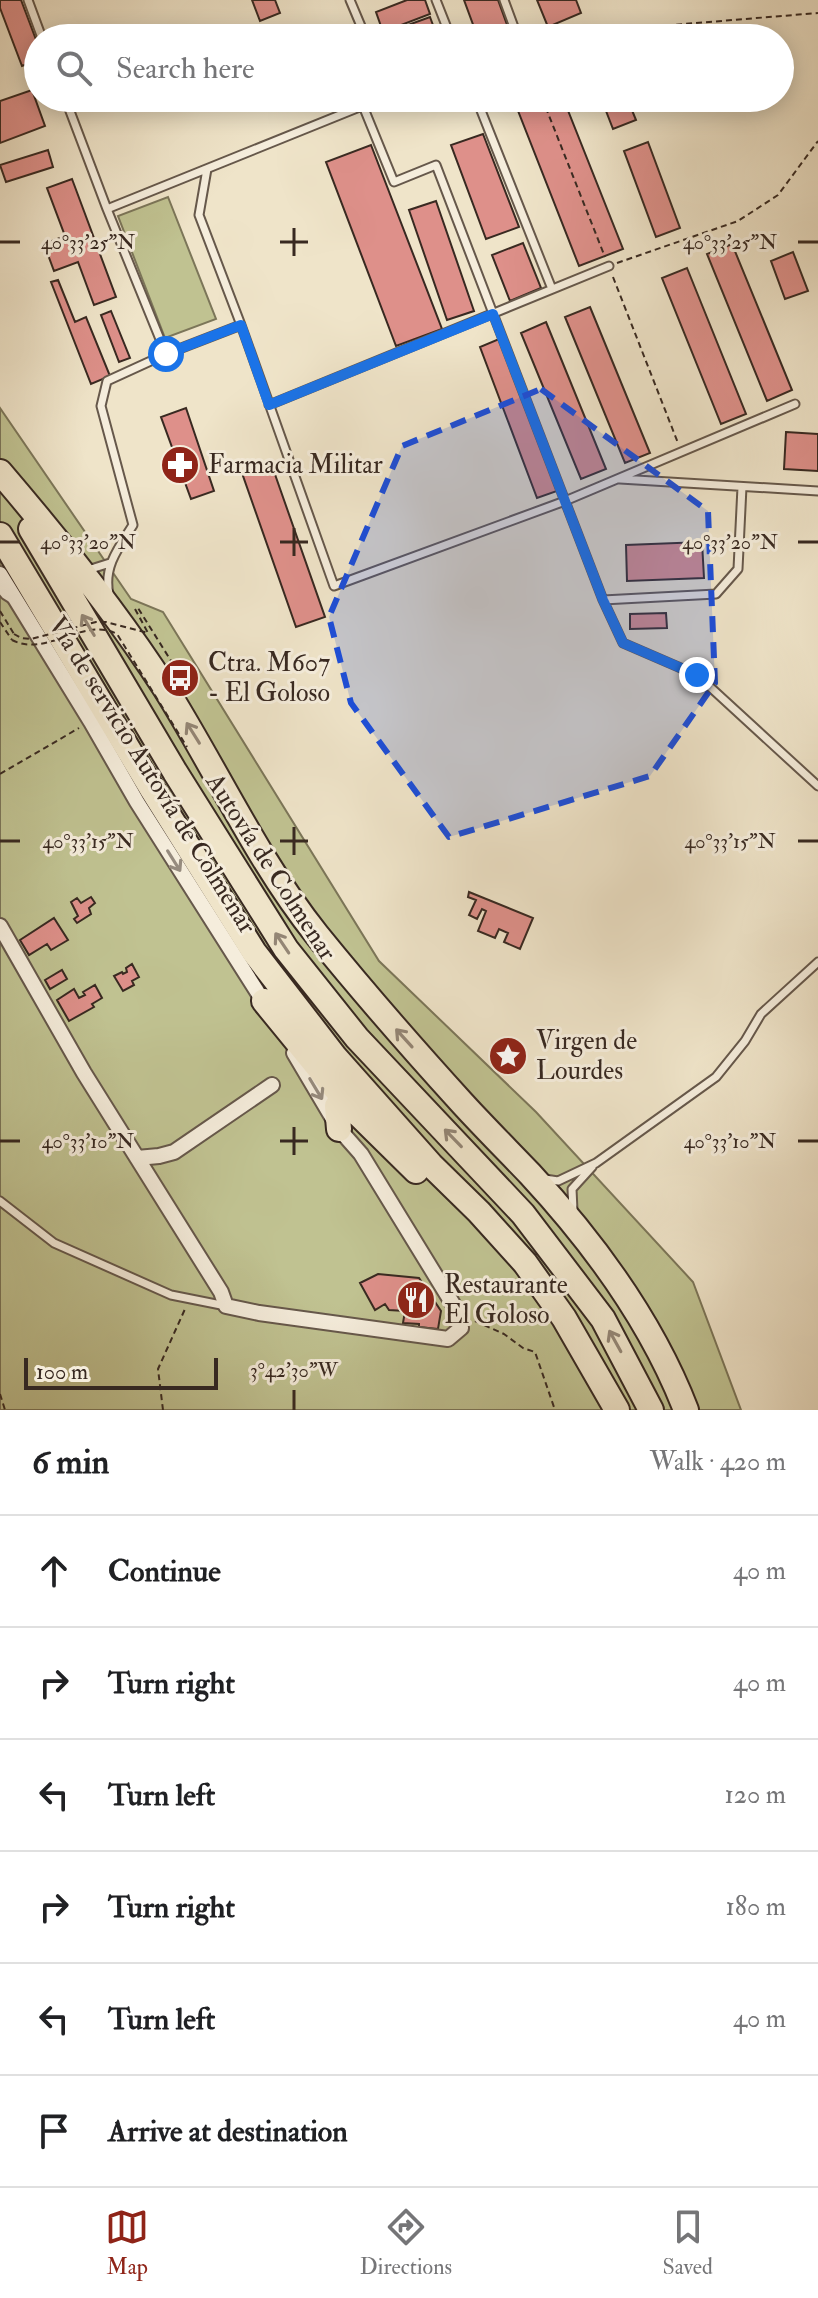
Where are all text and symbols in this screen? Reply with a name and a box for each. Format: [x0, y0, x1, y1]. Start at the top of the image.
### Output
search box [24, 24, 794, 112]
icon: search [52, 46, 96, 90]
text: Search here [116, 50, 255, 87]
text: 40°33'25"N [41, 230, 135, 255]
text: 40°33'25"N [683, 230, 777, 255]
route start [148, 336, 184, 372]
pharmacy icon: Farmacia Militar [159, 444, 201, 486]
place label: Farmacia Militar [208, 449, 383, 481]
text: 40°33'20"N [40, 530, 136, 555]
text: 40°33'20"N [682, 530, 778, 555]
street label: Vía de servicio Autovía de Colmenar [41, 610, 263, 940]
one-way arrow [80, 614, 96, 637]
place label: Ctra. M607 - El Goloso [208, 647, 330, 709]
bus stop icon: Ctra. M607 - El Goloso [159, 657, 201, 699]
route end [679, 657, 715, 693]
one-way arrow [184, 723, 201, 745]
street label: Autovía de Colmenar [198, 767, 344, 967]
text: 40°33'15"N [42, 829, 134, 854]
text: 40°33'15"N [684, 829, 776, 854]
one-way arrow [166, 849, 183, 871]
one-way arrow [274, 932, 290, 954]
place label: Virgen de Lourdes [536, 1025, 637, 1087]
one-way arrow [396, 1028, 414, 1048]
place icon: Virgen de Lourdes [487, 1035, 529, 1077]
one-way arrow [308, 1077, 324, 1100]
text: 40°33'10"N [42, 1129, 134, 1154]
one-way arrow [444, 1129, 462, 1149]
text: 40°33'10"N [684, 1129, 776, 1154]
place label: Restaurante El Goloso [444, 1269, 568, 1331]
restaurant icon: Restaurante El Goloso [395, 1279, 437, 1321]
one-way arrow [607, 1329, 622, 1353]
scale bar [24, 1354, 218, 1390]
text: 100 m [36, 1358, 88, 1386]
text: 3°42'30"W [250, 1358, 339, 1383]
text: 6 min [32, 1441, 109, 1484]
text: Walk · 420 m [650, 1446, 786, 1478]
icon: ahead [32, 1549, 76, 1593]
text: Continue [108, 1553, 221, 1590]
text: 40 m [733, 1555, 786, 1587]
icon: right [32, 1661, 76, 1705]
text: Turn right [108, 1665, 235, 1702]
text: 40 m [733, 1667, 786, 1699]
icon: left [32, 1773, 76, 1817]
text: Turn left [108, 1777, 215, 1814]
text: 120 m [725, 1779, 786, 1811]
icon: right [32, 1885, 76, 1929]
text: Turn right [108, 1889, 235, 1926]
text: 180 m [726, 1891, 786, 1923]
icon: left [32, 1997, 76, 2041]
text: Turn left [108, 2001, 215, 2038]
text: 40 m [733, 2003, 786, 2035]
icon: arrive [32, 2109, 76, 2153]
text: Arrive at destination [108, 2113, 348, 2150]
tab: Map [105, 2205, 149, 2281]
tab: Directions [360, 2205, 452, 2281]
tab: Saved [663, 2205, 713, 2281]

